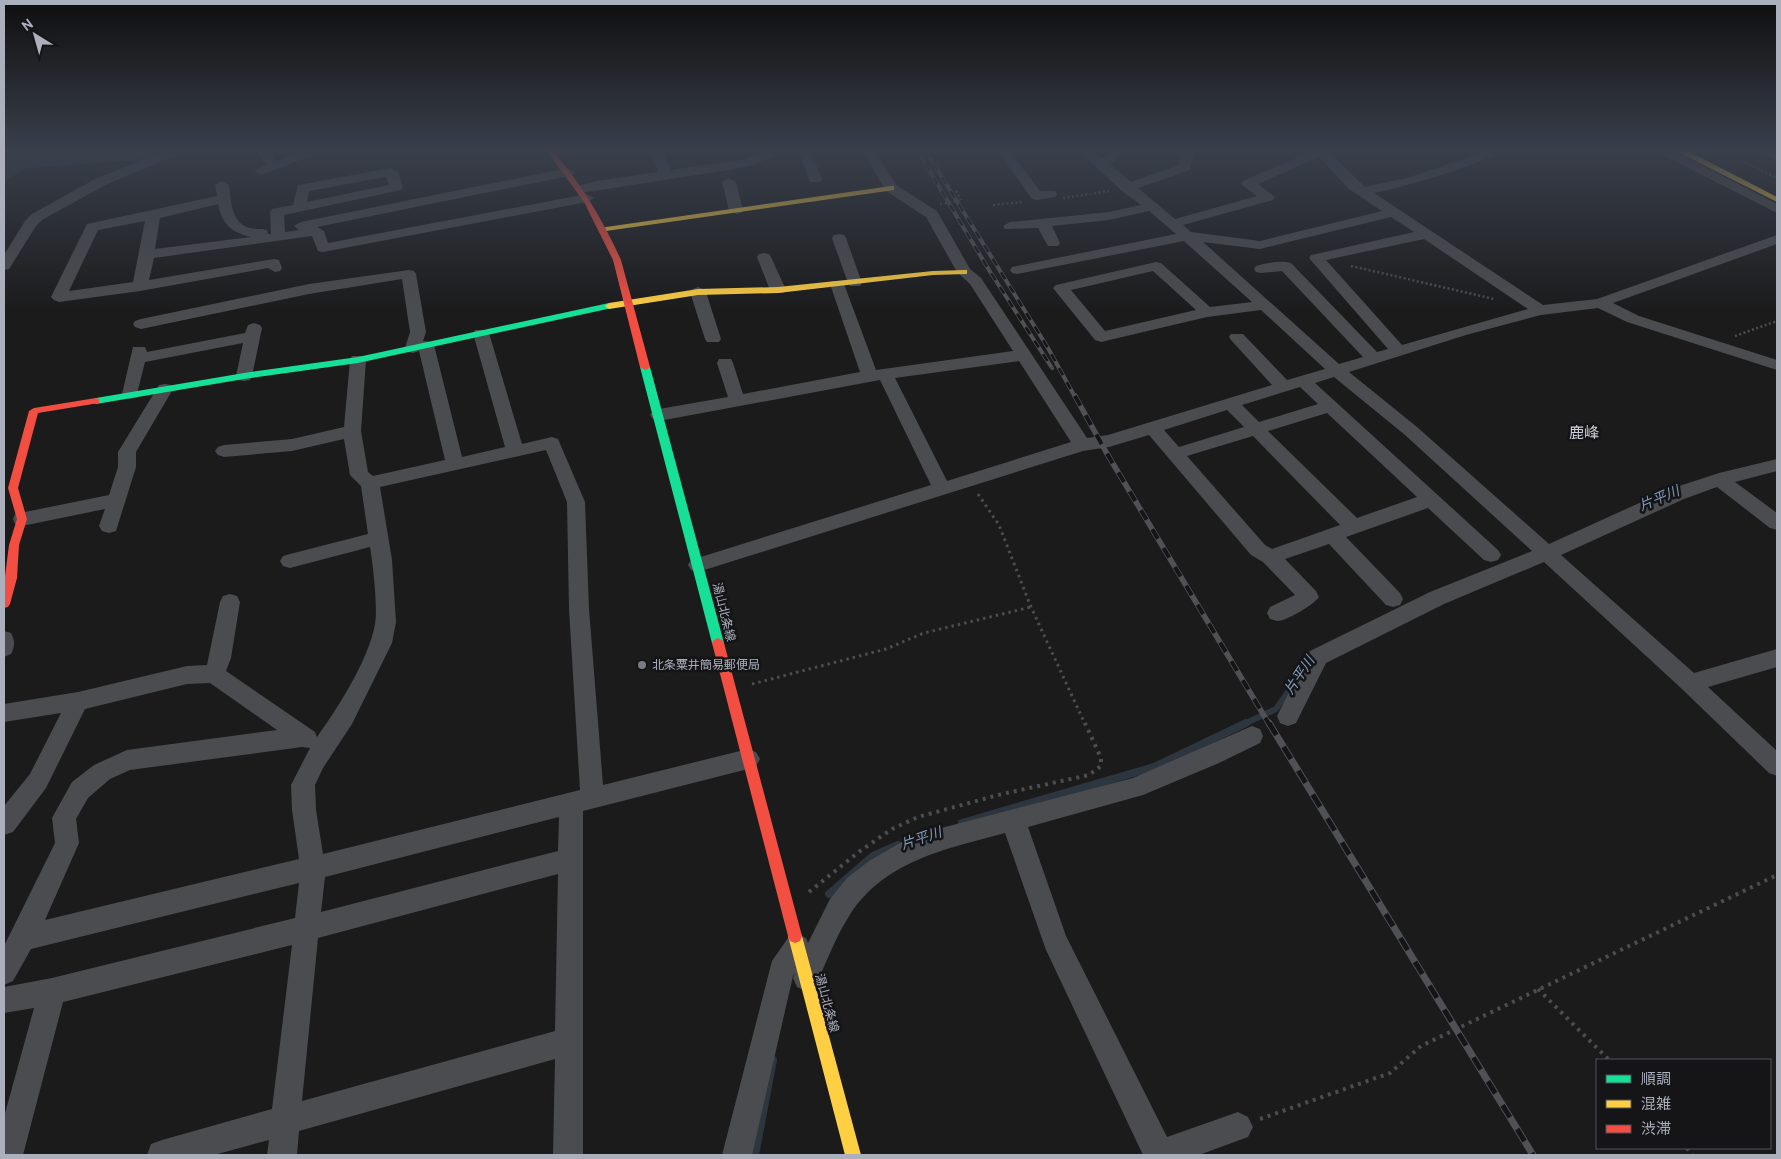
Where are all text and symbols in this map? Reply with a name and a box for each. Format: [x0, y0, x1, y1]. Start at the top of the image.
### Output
north arrow [10, 10, 60, 60]
text: N [19, 16, 37, 36]
district label: 鹿峰 [1569, 424, 1599, 444]
water label: 片平川 [1637, 483, 1684, 515]
street label: 湯山北条線 [708, 581, 738, 643]
water label: 片平川 [1281, 652, 1320, 698]
place label: 北条粟井簡易郵便局 [652, 658, 760, 674]
marker: 北条粟井簡易郵便局 [636, 659, 648, 671]
water label: 片平川 [899, 824, 946, 854]
street label: 湯山北条線 [811, 972, 842, 1034]
legend [1596, 1059, 1771, 1149]
text: 順調 [1641, 1071, 1671, 1090]
text: 混雑 [1641, 1096, 1671, 1115]
text: 渋滞 [1641, 1121, 1671, 1140]

